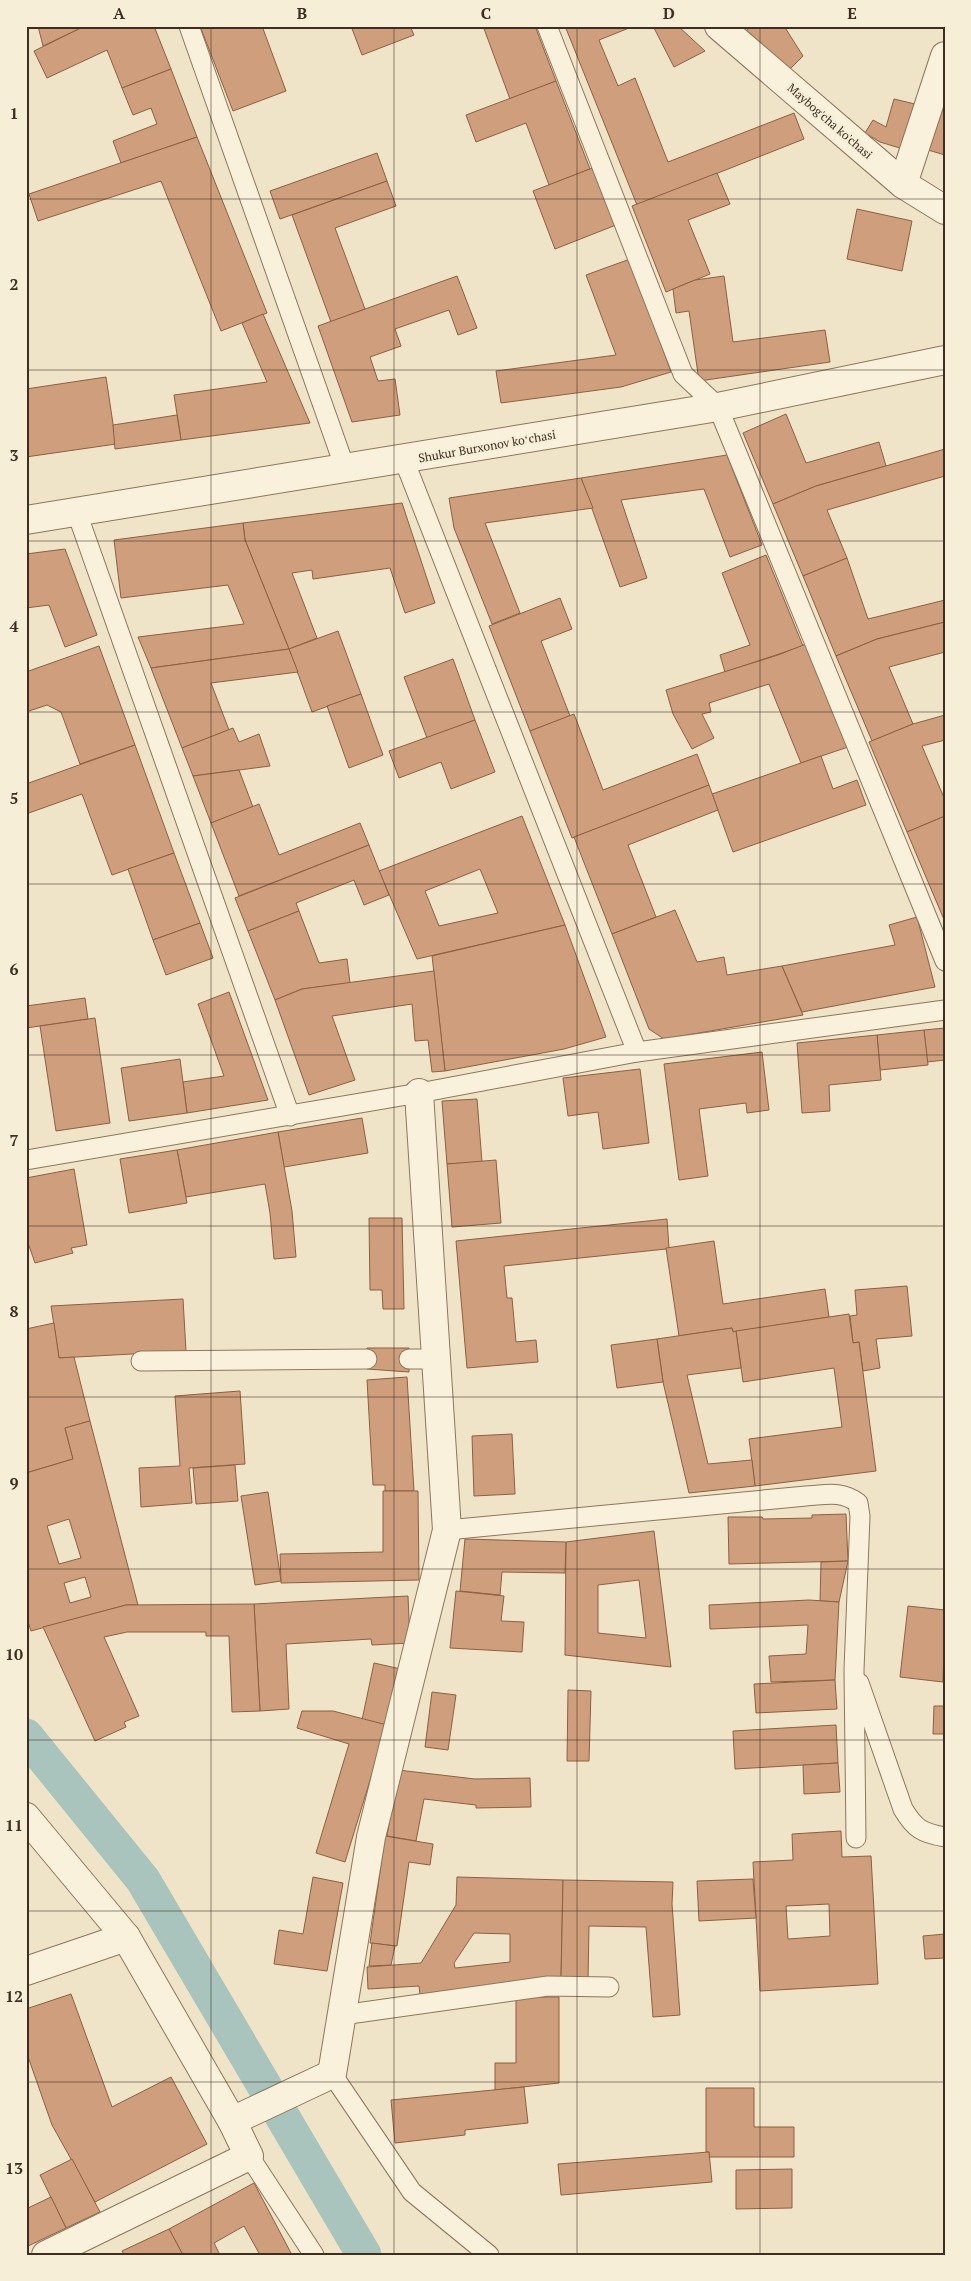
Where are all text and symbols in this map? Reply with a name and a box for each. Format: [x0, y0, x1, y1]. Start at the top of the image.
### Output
text: A [113, 2, 125, 24]
text: B [297, 2, 307, 24]
text: C [481, 2, 491, 24]
text: D [663, 2, 675, 24]
text: E [847, 2, 857, 24]
street label: Maybog'cha ko'chasi [784, 80, 876, 162]
text: 1 [9, 102, 19, 124]
text: 2 [9, 273, 19, 295]
street label: Shukur Burxonov koʻchasi [417, 426, 557, 465]
text: 3 [9, 444, 19, 466]
text: 4 [9, 615, 19, 637]
text: 5 [9, 787, 19, 809]
text: 6 [9, 958, 19, 980]
text: 7 [9, 1129, 19, 1151]
text: 8 [9, 1300, 19, 1322]
text: 9 [9, 1472, 19, 1494]
text: 10 [5, 1643, 23, 1665]
text: 11 [5, 1814, 23, 1836]
text: 12 [5, 1985, 23, 2007]
text: 13 [5, 2157, 23, 2179]

